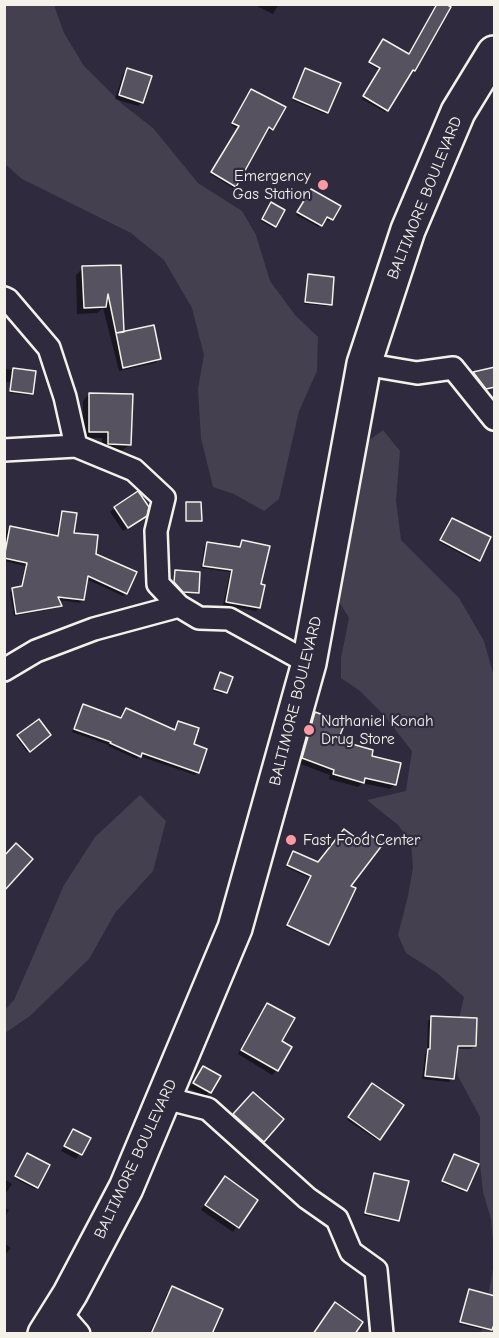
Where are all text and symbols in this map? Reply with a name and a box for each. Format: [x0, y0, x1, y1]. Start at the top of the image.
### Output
street label: BALTIMORE BOULEVARD [384, 114, 466, 282]
place label: Emergency Gas Station [233, 166, 311, 204]
marker: Emergency Gas Station [316, 178, 330, 192]
street label: BALTIMORE BOULEVARD [266, 614, 326, 788]
place label: Nathaniel Konah Drug Store [321, 711, 434, 749]
marker: Nathaniel Konah Drug Store [302, 723, 316, 737]
place label: Fast Food Center [303, 830, 420, 850]
marker: Fast Food Center [284, 833, 298, 847]
street label: BALTIMORE BOULEVARD [91, 1076, 181, 1242]

